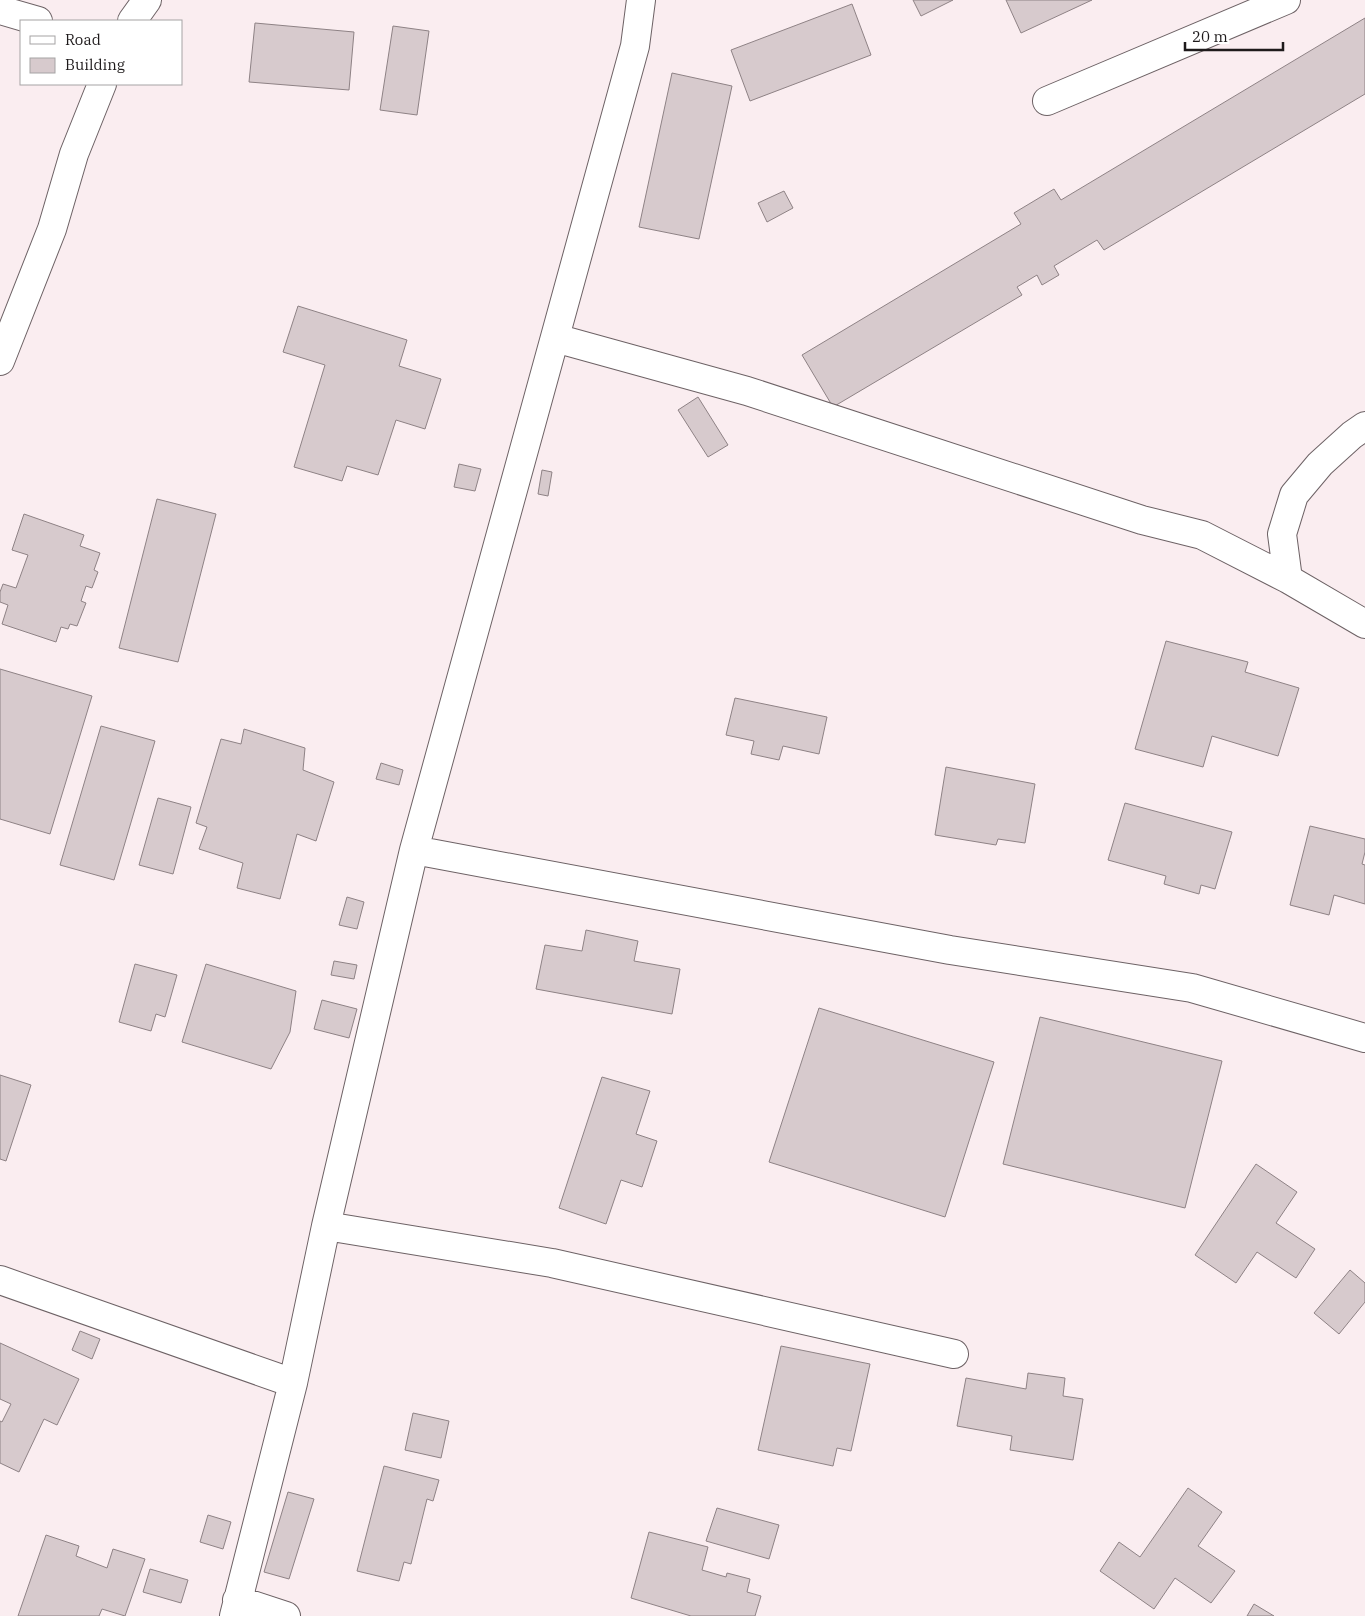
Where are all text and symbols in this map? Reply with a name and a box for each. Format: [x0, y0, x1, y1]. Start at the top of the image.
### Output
legend [20, 20, 182, 85]
scale bar [1185, 20, 1282, 52]
text: 20 m [1192, 27, 1228, 46]
text: Road [65, 30, 101, 49]
text: Building [65, 55, 125, 74]

